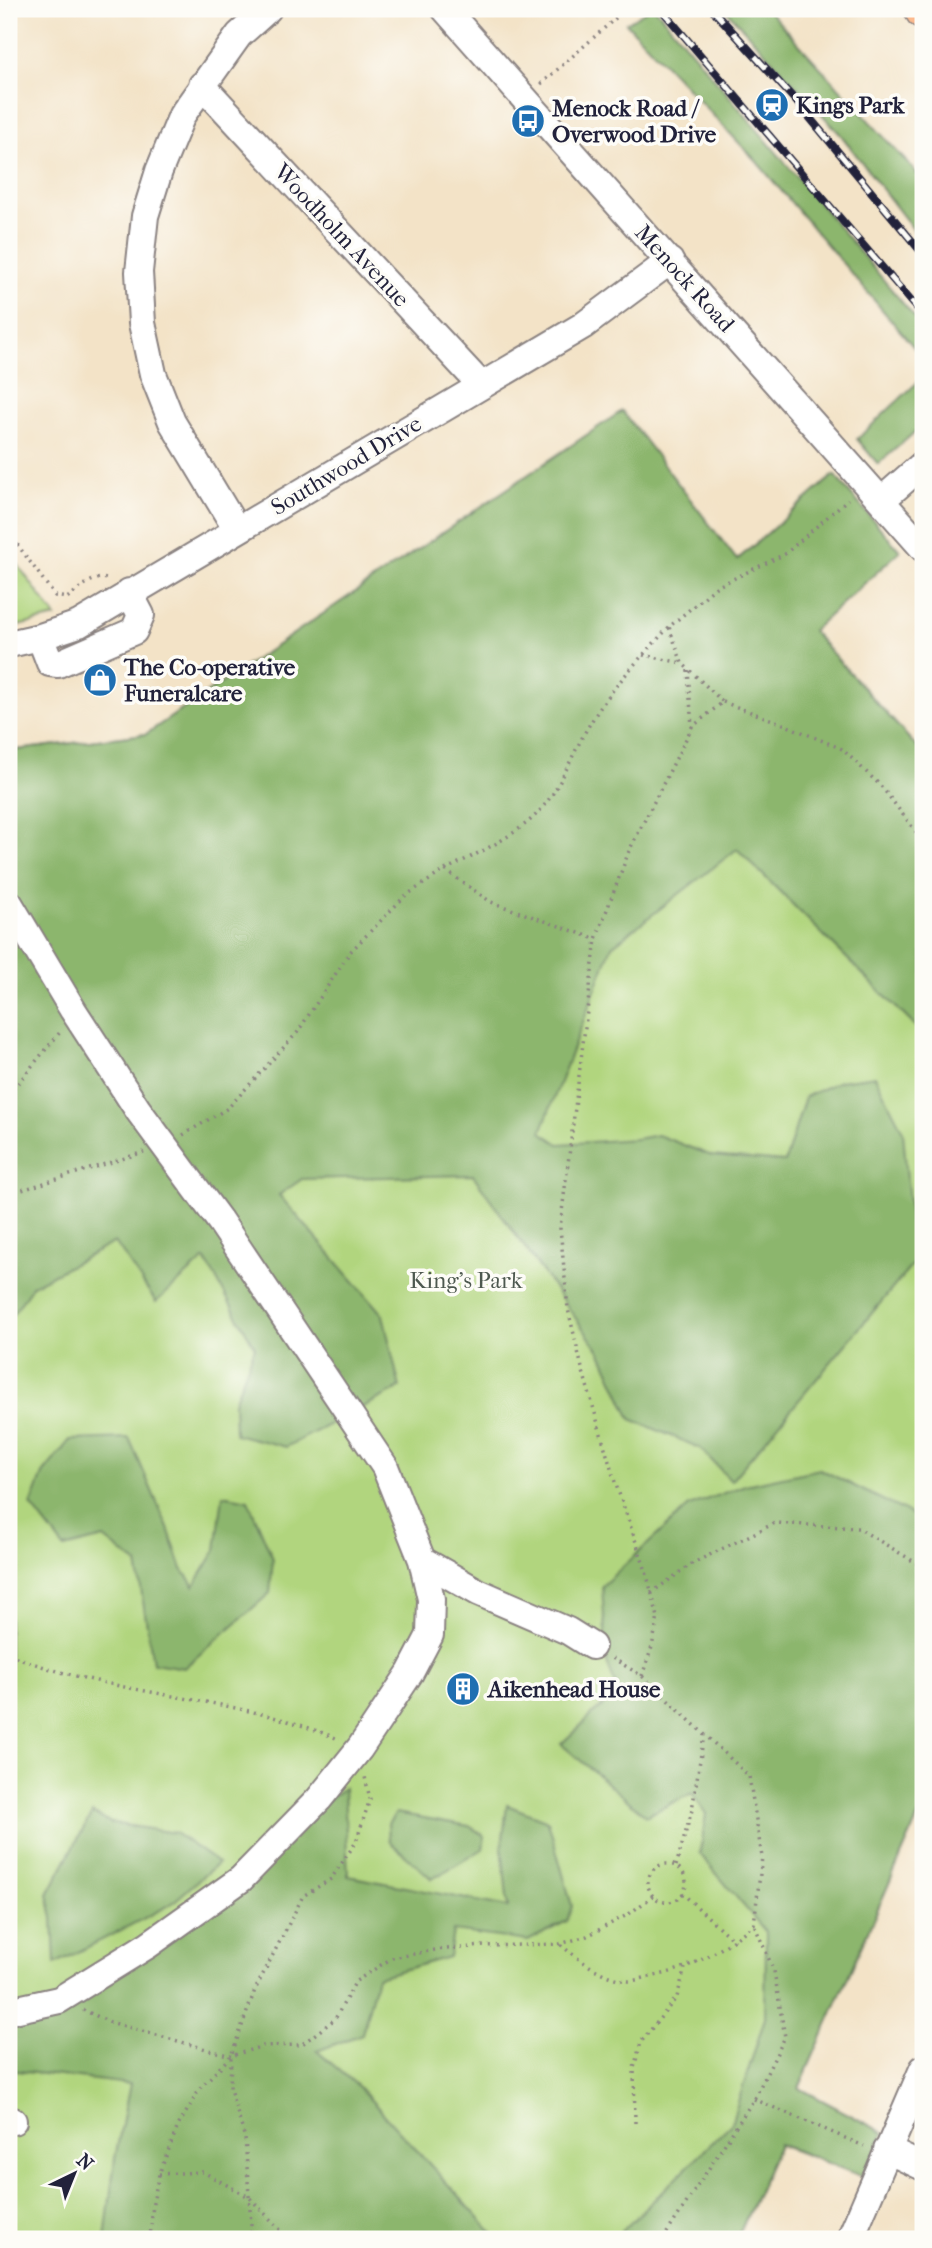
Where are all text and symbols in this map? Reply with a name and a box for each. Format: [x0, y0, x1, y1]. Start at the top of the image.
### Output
station icon: Kings Park [753, 86, 791, 124]
place label: Kings Park [796, 92, 905, 119]
place label: Menock Road / Overwood Drive [552, 95, 717, 148]
bus stop icon: Menock Road / Overwood Drive [509, 102, 547, 140]
street label: Woodholm Avenue [268, 157, 415, 313]
street label: Menock Road [629, 219, 740, 338]
street label: Southwood Drive [266, 410, 426, 521]
place label: The Co-operative Funeralcare [123, 654, 296, 707]
shop icon: The Co-operative Funeralcare [81, 661, 119, 699]
park label: King's Park [409, 1267, 524, 1294]
building icon: Aikenhead House [444, 1670, 482, 1708]
place label: Aikenhead House [486, 1676, 661, 1703]
north arrow [38, 2140, 108, 2210]
text: N [72, 2149, 98, 2176]

